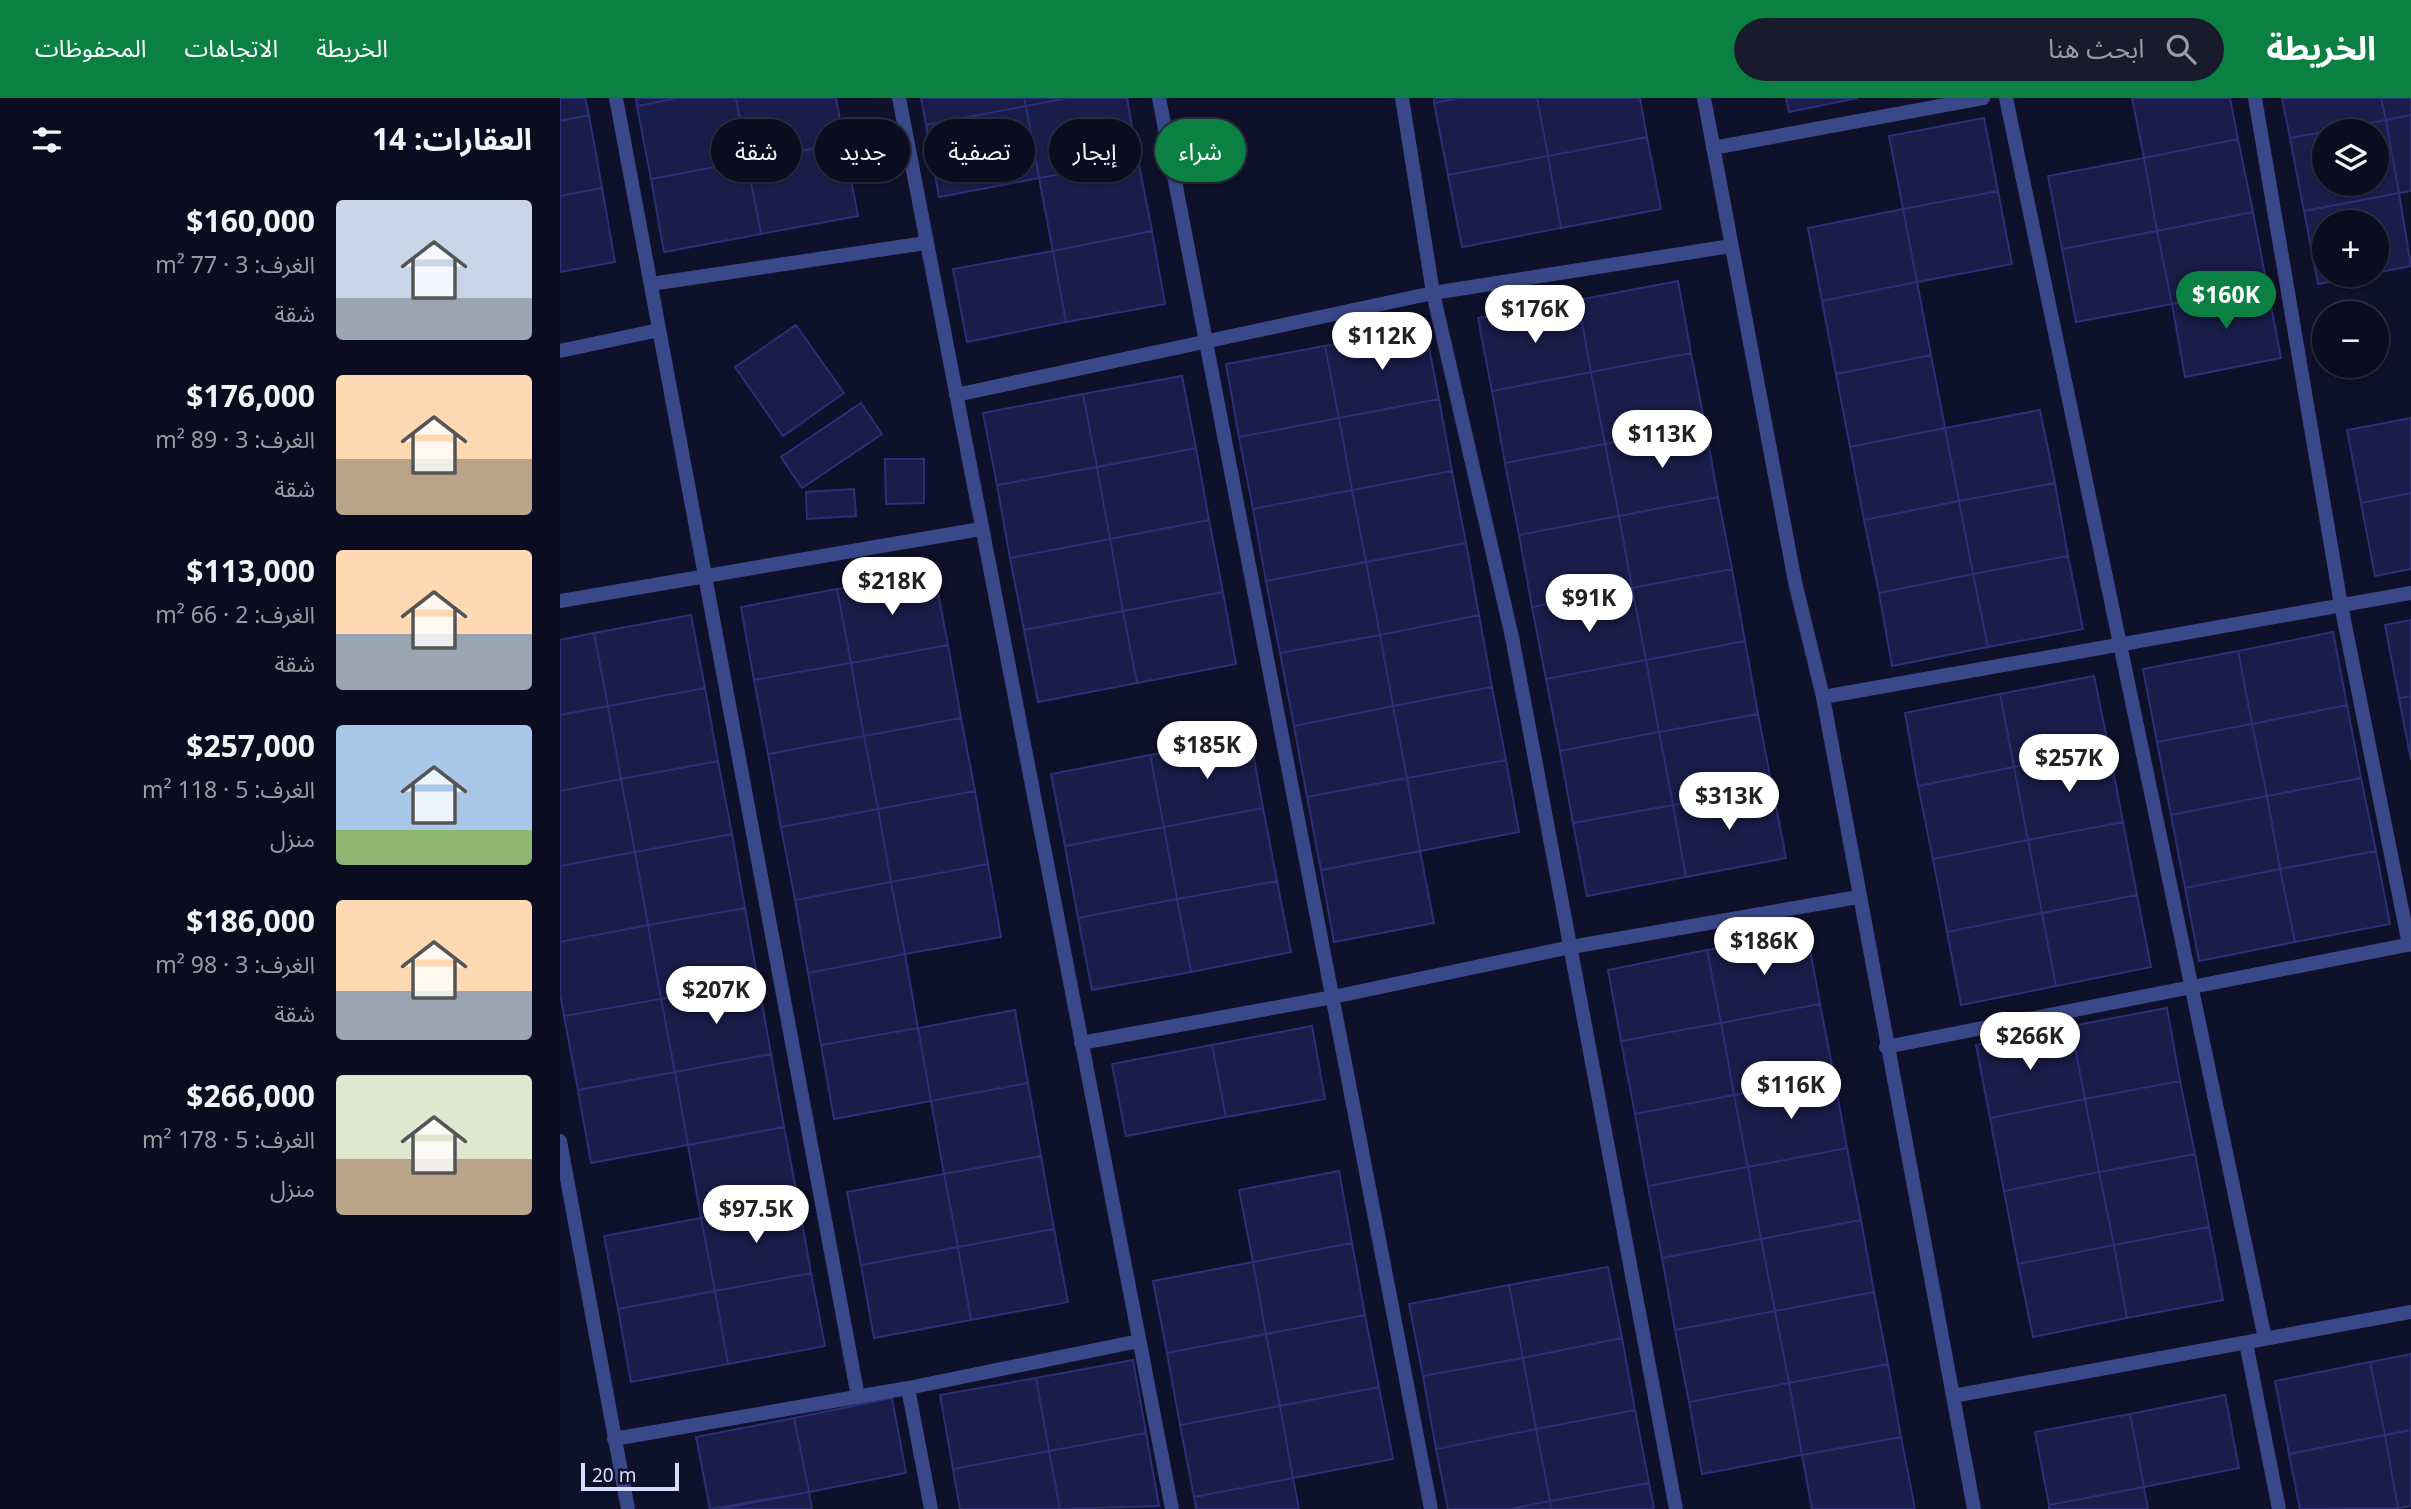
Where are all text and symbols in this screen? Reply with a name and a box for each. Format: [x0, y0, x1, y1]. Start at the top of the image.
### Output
search box [1734, 18, 2224, 81]
text: الخريطة [2266, 25, 2376, 70]
text: ابحث هنا [2048, 30, 2144, 66]
icon: search [2162, 30, 2200, 68]
text: المحفوظات [35, 31, 146, 64]
text: الاتجاهات [184, 31, 278, 64]
text: الخريطة [316, 31, 388, 64]
text: العقارات: 14 [372, 118, 532, 159]
chip: شقة [711, 119, 801, 182]
chip: جديد [815, 119, 910, 182]
chip: تصفية [924, 119, 1035, 182]
chip: إيجار [1049, 119, 1141, 182]
chip: شراء [1155, 119, 1246, 182]
map controls [2312, 119, 2389, 378]
button: layers [2312, 119, 2389, 196]
icon: filters [28, 121, 66, 159]
text: $160,000 [186, 200, 315, 241]
button: + [2312, 210, 2389, 287]
icon: home [392, 228, 476, 312]
text: الغرف: 3 · 77 m² [155, 248, 315, 280]
pin: $160K [2177, 272, 2275, 331]
text: $160K [2192, 278, 2260, 310]
pin: $176K [1486, 286, 1584, 345]
text: $176K [1501, 292, 1569, 324]
text: شقة [274, 297, 315, 329]
button: − [2312, 301, 2389, 378]
pin: $112K [1333, 313, 1431, 372]
text: $112K [1348, 319, 1416, 351]
text: $176,000 [186, 375, 315, 416]
icon: home [392, 403, 476, 487]
pin: $113K [1613, 410, 1711, 470]
text: $113K [1628, 417, 1696, 449]
text: الغرف: 3 · 89 m² [155, 423, 315, 455]
text: شقة [274, 472, 315, 504]
text: $113,000 [186, 550, 315, 591]
pin: $218K [843, 558, 941, 617]
text: $218K [858, 564, 926, 596]
pin: $91K [1548, 574, 1630, 634]
icon: home [392, 578, 476, 662]
text: $91K [1562, 581, 1616, 613]
text: الغرف: 2 · 66 m² [155, 598, 315, 630]
text: شقة [274, 647, 315, 679]
pin: $185K [1158, 722, 1256, 781]
text: $257,000 [186, 725, 315, 766]
text: $185K [1173, 728, 1241, 760]
pin: $257K [2020, 734, 2118, 794]
text: $257K [2035, 741, 2103, 773]
icon: home [392, 753, 476, 837]
pin: $313K [1680, 772, 1778, 832]
text: الغرف: 5 · 118 m² [142, 773, 315, 805]
text: $313K [1695, 779, 1763, 811]
text: منزل [270, 822, 315, 854]
text: $186,000 [186, 900, 315, 941]
pin: $186K [1715, 918, 1813, 977]
text: $186K [1730, 924, 1798, 956]
icon: home [392, 928, 476, 1012]
text: الغرف: 3 · 98 m² [155, 948, 315, 980]
pin: $207K [667, 967, 765, 1026]
text: $207K [682, 973, 750, 1005]
text: شقة [274, 997, 315, 1029]
pin: $266K [1981, 1012, 2079, 1072]
text: $266K [1996, 1019, 2064, 1051]
pin: $116K [1742, 1062, 1840, 1121]
text: $116K [1757, 1068, 1825, 1100]
text: $266,000 [186, 1075, 315, 1116]
icon: home [392, 1103, 476, 1187]
text: الغرف: 5 · 178 m² [142, 1123, 315, 1155]
text: منزل [270, 1172, 315, 1204]
pin: $97.5K [699, 1186, 813, 1245]
text: $97.5K [719, 1192, 793, 1224]
scale bar [581, 1460, 679, 1492]
text: 20 m [592, 1462, 636, 1488]

